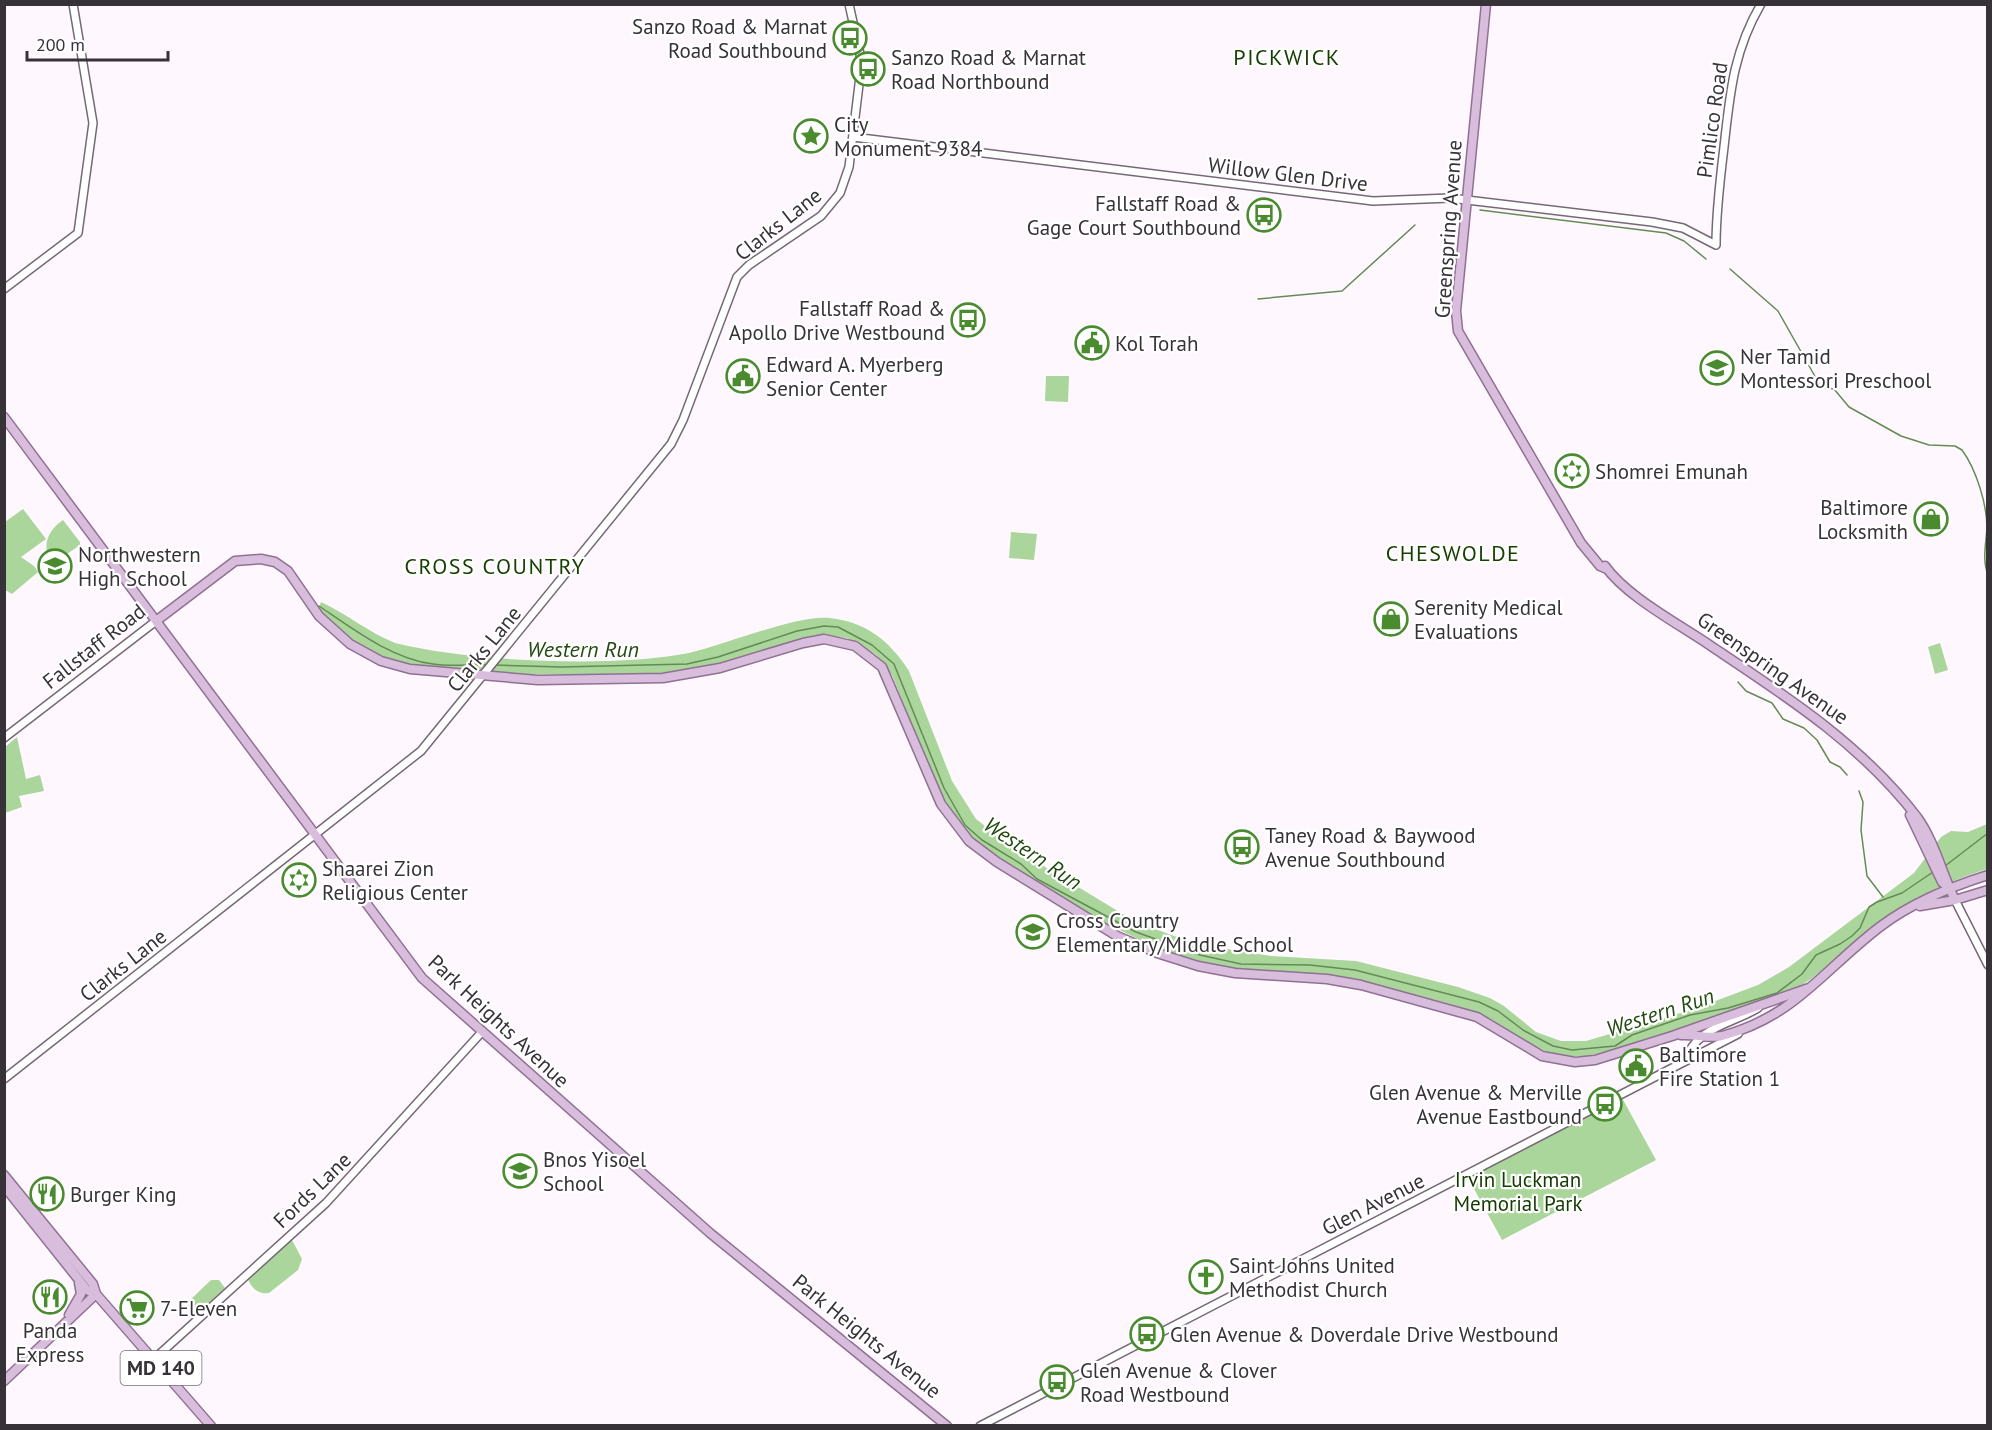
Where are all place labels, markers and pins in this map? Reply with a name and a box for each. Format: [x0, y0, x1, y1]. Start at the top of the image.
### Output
place label: Sanzo Road & Marnat Road Southbound [632, 13, 827, 64]
bus stop icon: Sanzo Road & Marnat Road Southbound [832, 20, 868, 56]
place label: Sanzo Road & Marnat Road Northbound [891, 44, 1086, 95]
bus stop icon: Sanzo Road & Marnat Road Northbound [850, 51, 886, 87]
place label: City Monument 9384 [834, 111, 982, 162]
place icon: City Monument 9384 [793, 118, 829, 154]
place label: Fallstaff Road & Gage Court Southbound [1027, 190, 1241, 241]
bus stop icon: Fallstaff Road & Gage Court Southbound [1246, 197, 1282, 233]
place label: Fallstaff Road & Apollo Drive Westbound [729, 295, 945, 346]
bus stop icon: Fallstaff Road & Apollo Drive Westbound [950, 302, 986, 338]
public building icon: Kol Torah [1074, 325, 1110, 361]
place label: Kol Torah [1115, 330, 1198, 357]
place label: Ner Tamid Montessori Preschool [1740, 343, 1931, 394]
school or university icon: Ner Tamid Montessori Preschool [1699, 350, 1735, 386]
place label: Edward A. Myerberg Senior Center [766, 351, 944, 402]
public building icon: Edward A. Myerberg Senior Center [725, 358, 761, 394]
synagogue icon: Shomrei Emunah [1554, 453, 1590, 489]
place label: Shomrei Emunah [1595, 458, 1748, 485]
place label: Baltimore Locksmith [1817, 494, 1908, 545]
shop icon: Baltimore Locksmith [1913, 501, 1949, 537]
place label: Northwestern High School [78, 541, 201, 592]
school or university icon: Northwestern High School [37, 548, 73, 584]
place label: Serenity Medical Evaluations [1414, 594, 1563, 645]
shop icon: Serenity Medical Evaluations [1373, 601, 1409, 637]
place label: Taney Road & Baywood Avenue Southbound [1265, 822, 1476, 873]
bus stop icon: Taney Road & Baywood Avenue Southbound [1224, 829, 1260, 865]
place label: Shaarei Zion Religious Center [322, 855, 468, 906]
synagogue icon: Shaarei Zion Religious Center [281, 862, 317, 898]
place label: Cross Country Elementary/Middle School [1056, 907, 1293, 958]
school or university icon: Cross Country Elementary/Middle School [1015, 914, 1051, 950]
place label: Baltimore Fire Station 1 [1659, 1041, 1780, 1092]
public building icon: Baltimore Fire Station 1 [1618, 1048, 1654, 1084]
place label: Glen Avenue & Merville Avenue Eastbound [1369, 1079, 1582, 1130]
bus stop icon: Glen Avenue & Merville Avenue Eastbound [1587, 1086, 1623, 1122]
place label: Bnos Yisoel School [543, 1146, 646, 1197]
school or university icon: Bnos Yisoel School [502, 1153, 538, 1189]
restaurant icon: Burger King [29, 1176, 65, 1212]
place label: Burger King [70, 1181, 177, 1208]
place label: Saint Johns United Methodist Church [1229, 1252, 1395, 1303]
church icon: Saint Johns United Methodist Church [1188, 1259, 1224, 1295]
restaurant icon: Panda Express [32, 1279, 68, 1315]
supermarket icon: 7-Eleven [119, 1290, 155, 1326]
place label: 7-Eleven [160, 1295, 237, 1322]
bus stop icon: Glen Avenue & Doverdale Drive Westbound [1129, 1316, 1165, 1352]
place label: Panda Express [16, 1317, 84, 1368]
place label: Glen Avenue & Doverdale Drive Westbound [1170, 1321, 1559, 1348]
place label: Glen Avenue & Clover Road Westbound [1080, 1357, 1277, 1408]
bus stop icon: Glen Avenue & Clover Road Westbound [1039, 1364, 1075, 1400]

